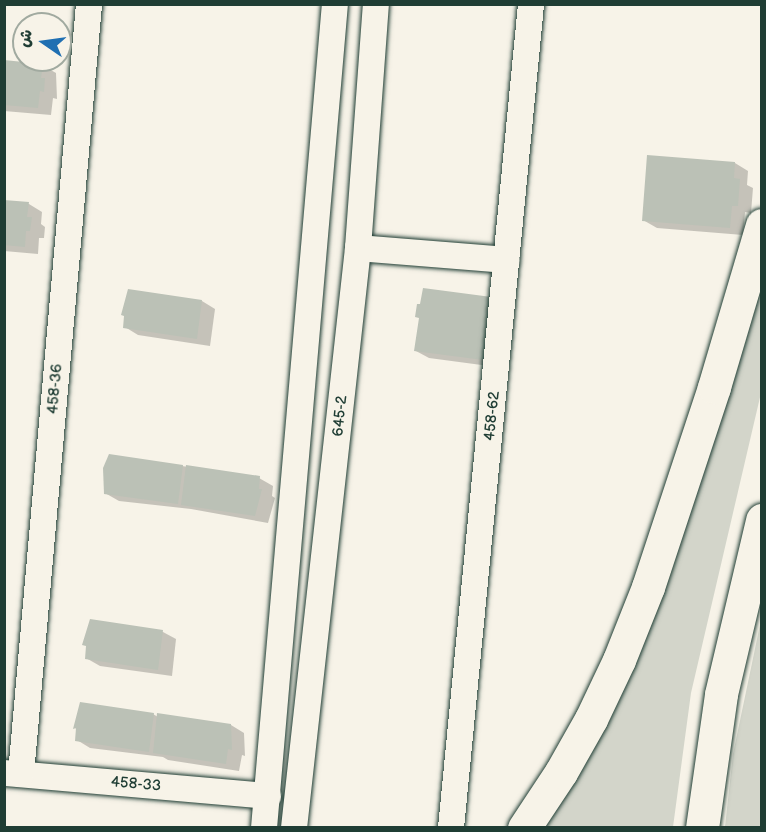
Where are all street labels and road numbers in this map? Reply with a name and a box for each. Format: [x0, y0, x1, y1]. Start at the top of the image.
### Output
street label: 458-36 [44, 363, 66, 415]
street label: 458-62 [480, 390, 504, 442]
street label: 645-2 [329, 395, 351, 437]
street label: 458-33 [110, 773, 162, 795]

